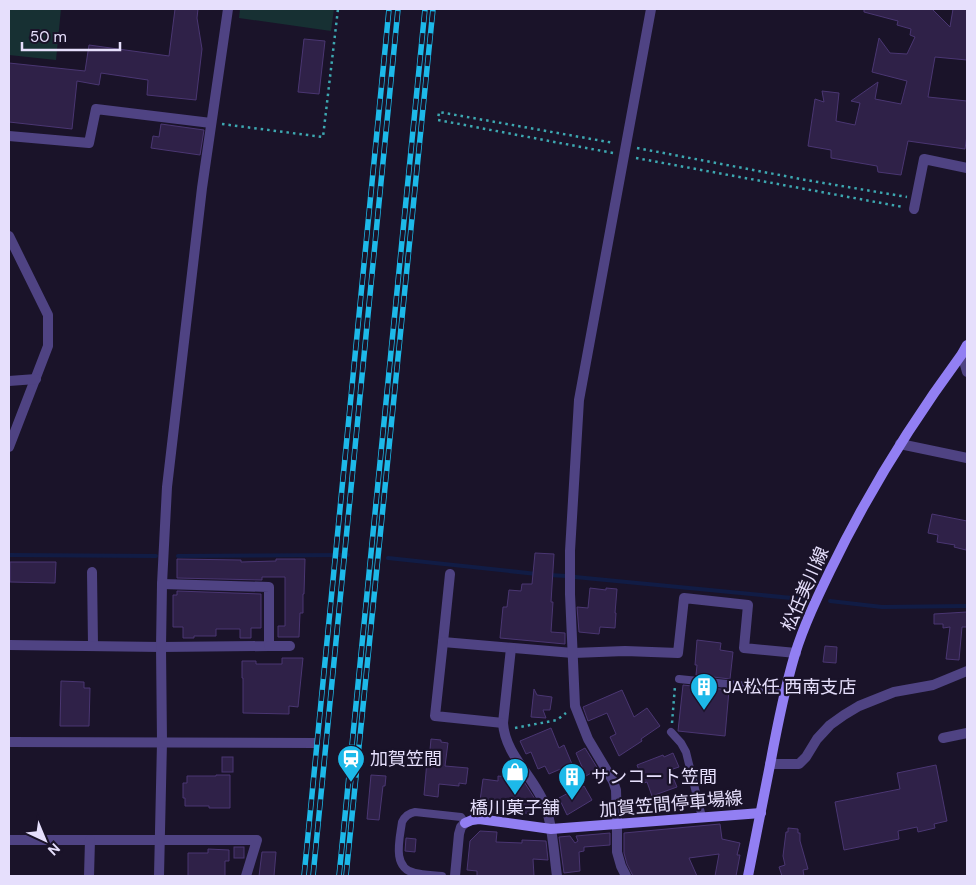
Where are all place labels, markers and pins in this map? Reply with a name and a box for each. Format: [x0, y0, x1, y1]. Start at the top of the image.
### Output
building icon: JA松任 西南支店 [689, 672, 719, 711]
place label: JA松任 西南支店 [723, 675, 856, 699]
station icon: 加賀笠間 [336, 744, 366, 783]
place label: 加賀笠間 [370, 747, 442, 771]
shop icon: 橋川菓子舗 [500, 757, 530, 796]
building icon: サンコート笠間 [557, 762, 587, 801]
place label: サンコート笠間 [591, 765, 717, 789]
place label: 橋川菓子舗 [470, 796, 560, 820]

